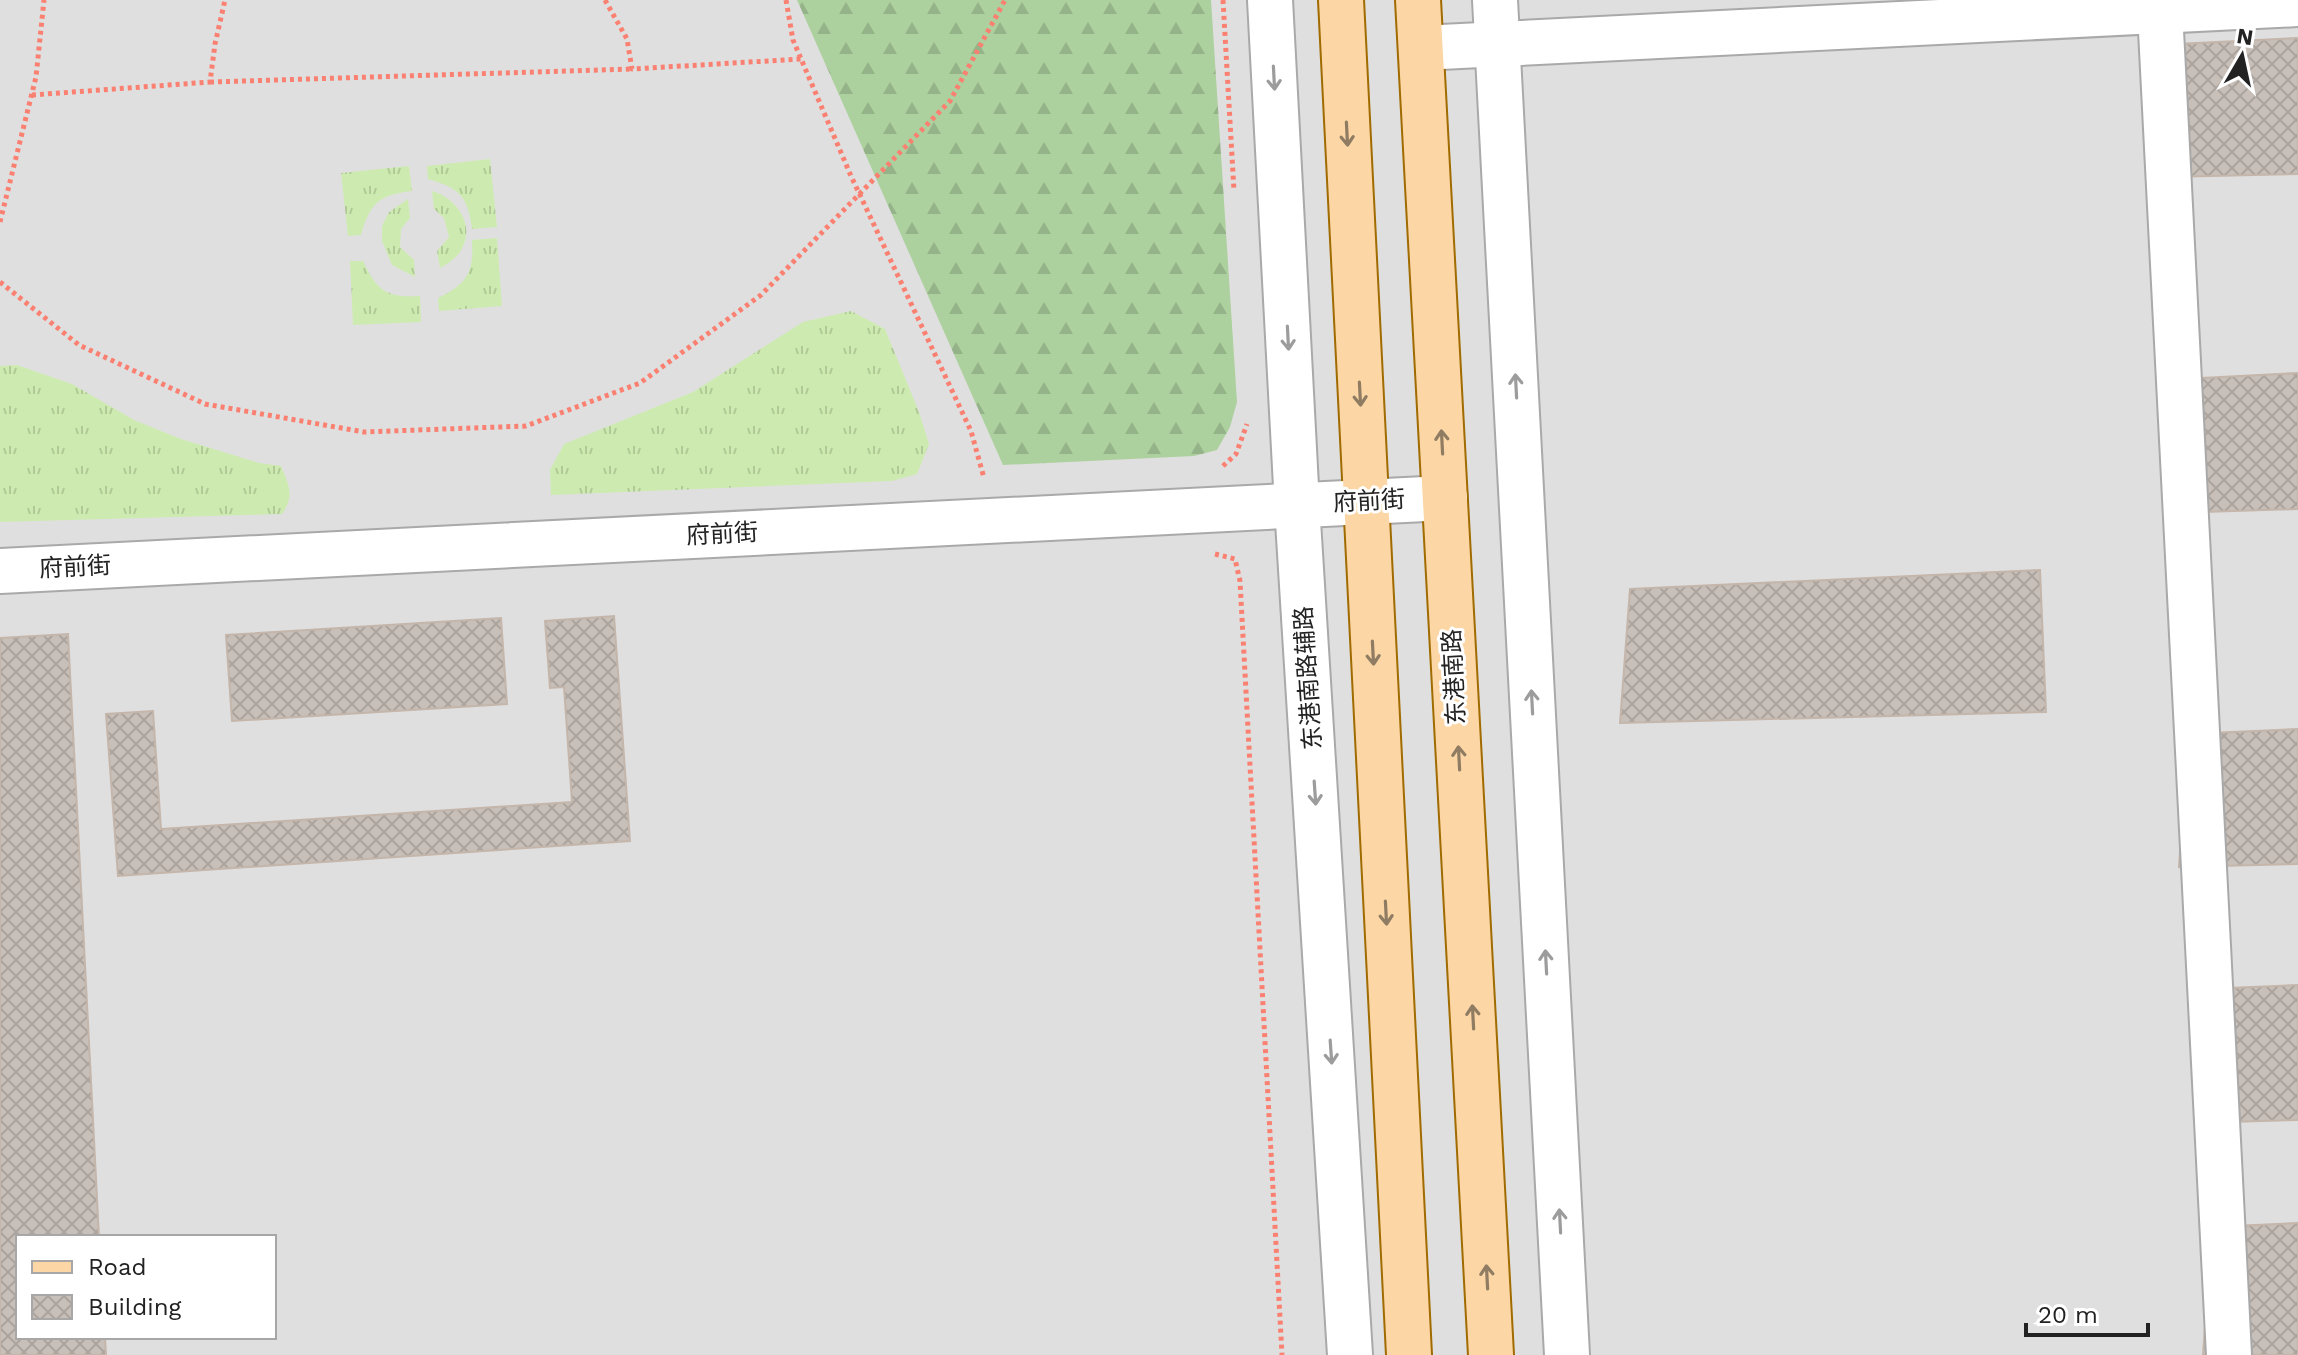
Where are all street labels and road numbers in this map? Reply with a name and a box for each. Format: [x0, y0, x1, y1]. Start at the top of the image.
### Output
street label: 府前街 [1332, 485, 1406, 517]
street label: 府前街 [685, 518, 759, 550]
street label: 府前街 [38, 551, 112, 583]
street label: 东港南路辅路 [1289, 605, 1327, 751]
street label: 东港南路 [1438, 628, 1470, 726]

